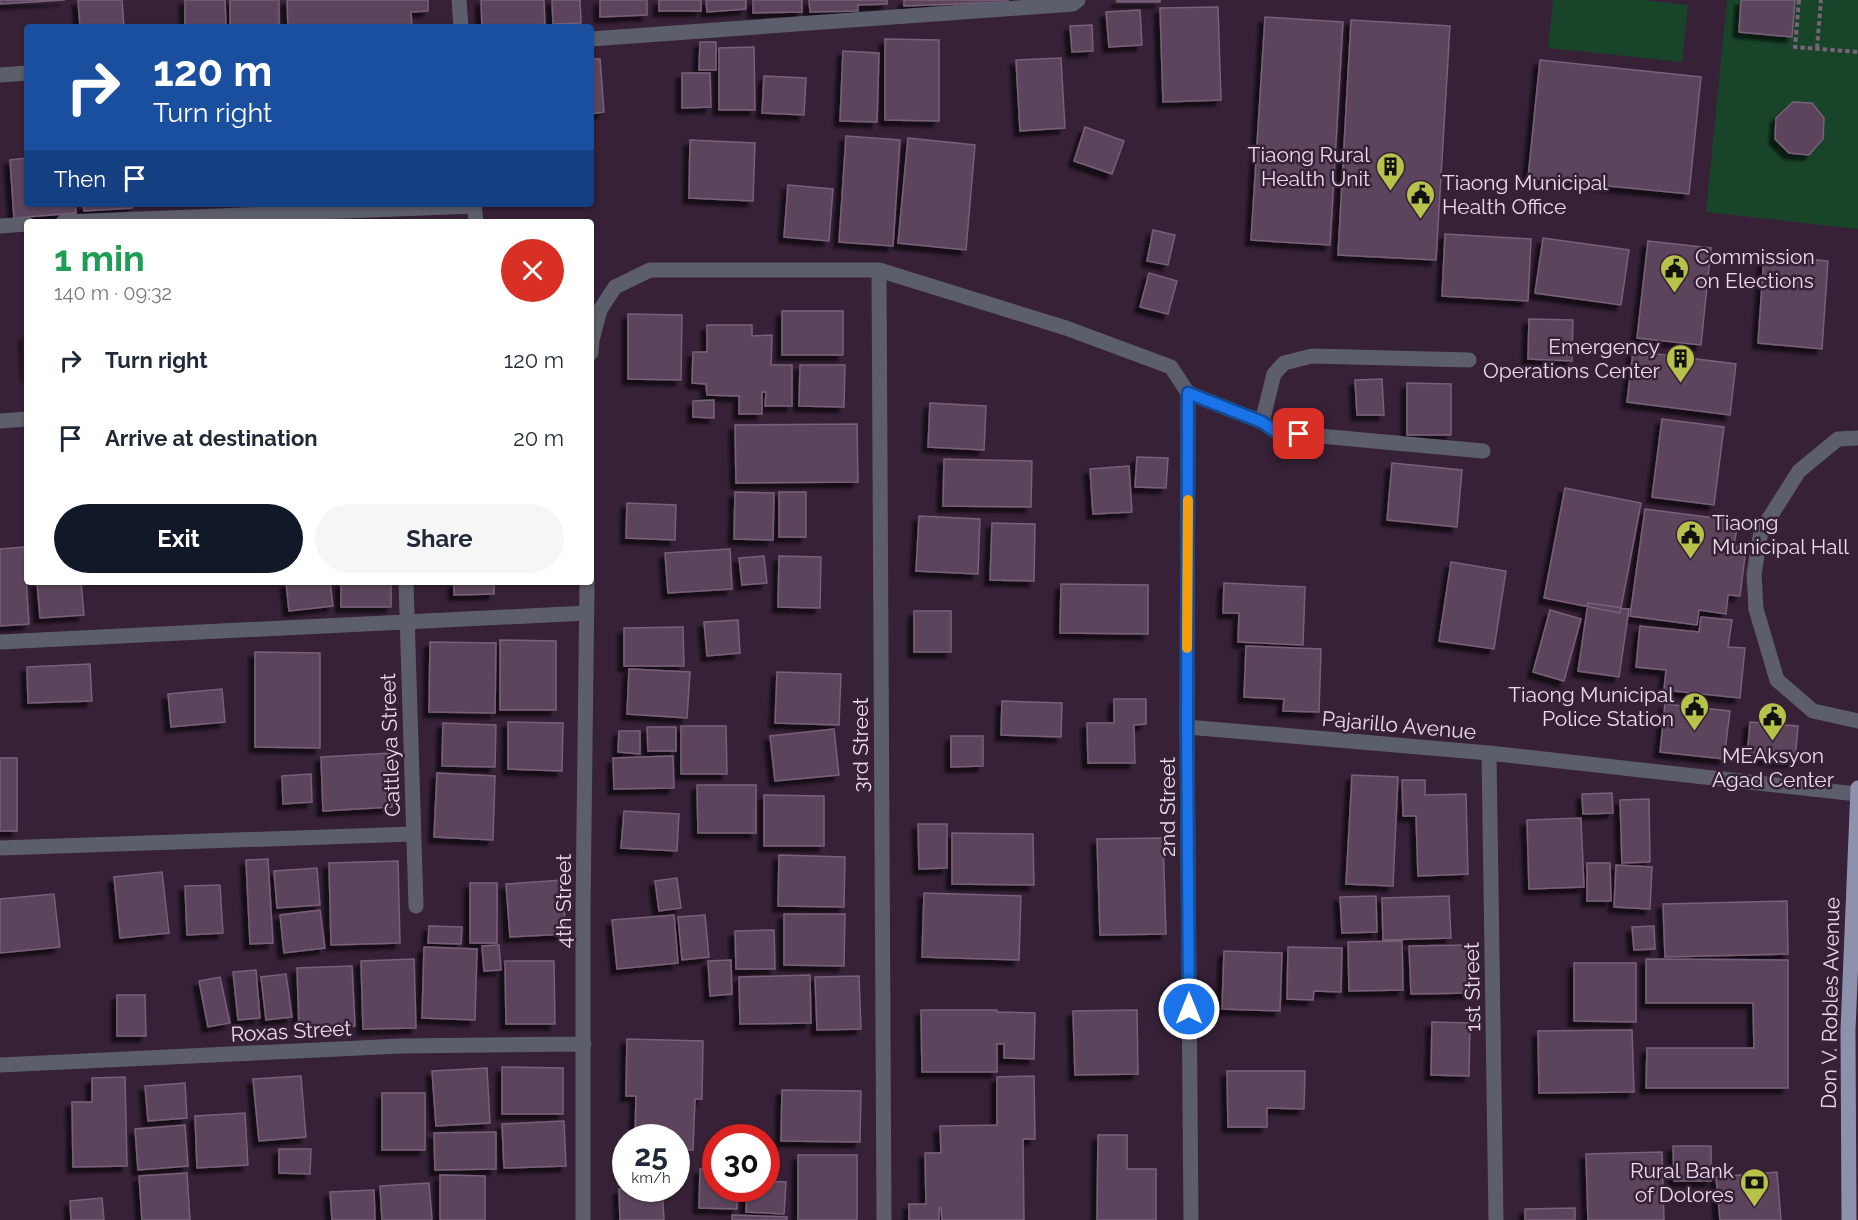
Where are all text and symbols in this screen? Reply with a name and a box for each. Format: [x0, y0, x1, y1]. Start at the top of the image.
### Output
text: 120 m [153, 47, 272, 96]
icon: right [54, 48, 132, 126]
text: Turn right [153, 97, 272, 128]
place label: Tiaong Rural Health Unit [1248, 142, 1370, 191]
building icon: Tiaong Rural Health Unit [1375, 150, 1407, 192]
icon: arrive [118, 162, 151, 195]
text: Then [54, 166, 106, 192]
place label: Tiaong Municipal Health Office [1442, 170, 1608, 219]
public building icon: Tiaong Municipal Health Office [1405, 178, 1437, 220]
text: 1 min [54, 237, 145, 279]
button: close [501, 239, 564, 302]
place label: Commission on Elections [1695, 244, 1815, 293]
public building icon: Commission on Elections [1658, 252, 1690, 294]
text: 140 m · 09:32 [54, 281, 172, 305]
place label: Emergency Operations Center [1483, 334, 1661, 383]
building icon: Emergency Operations Center [1665, 342, 1697, 384]
icon: right [54, 344, 87, 377]
text: Turn right [105, 347, 208, 373]
text: 120 m [504, 347, 564, 373]
pin [1273, 408, 1324, 459]
icon: arrive [1282, 417, 1315, 450]
icon: arrive [54, 422, 87, 455]
text: Arrive at destination [105, 425, 318, 451]
text: 20 m [513, 425, 564, 451]
button: Exit [54, 504, 303, 573]
button: Share [315, 504, 564, 573]
place label: Tiaong Municipal Hall [1712, 510, 1849, 559]
public building icon: Tiaong Municipal Hall [1675, 518, 1707, 560]
street label: Cattleya Street [375, 673, 405, 817]
place label: Tiaong Municipal Police Station [1508, 682, 1674, 731]
public building icon: Tiaong Municipal Police Station [1679, 690, 1711, 732]
street label: 3rd Street [848, 698, 873, 792]
public building icon: MEAksyon Agad Center [1757, 700, 1789, 742]
street label: Pajarillo Avenue [1321, 706, 1477, 744]
place label: MEAksyon Agad Center [1712, 743, 1835, 792]
street label: 2nd Street [1155, 757, 1180, 857]
street label: 4th Street [551, 854, 576, 948]
street label: Don V. Robles Avenue [1816, 897, 1844, 1109]
street label: 1st Street [1459, 942, 1485, 1032]
position arrow [1157, 977, 1221, 1041]
street label: Roxas Street [230, 1015, 352, 1047]
speed limit sign: 30 [702, 1124, 780, 1202]
text: 25 [634, 1138, 668, 1173]
place label: Rural Bank of Dolores [1630, 1158, 1734, 1207]
bank icon: Rural Bank of Dolores [1739, 1166, 1771, 1208]
text: km/h [631, 1169, 671, 1187]

